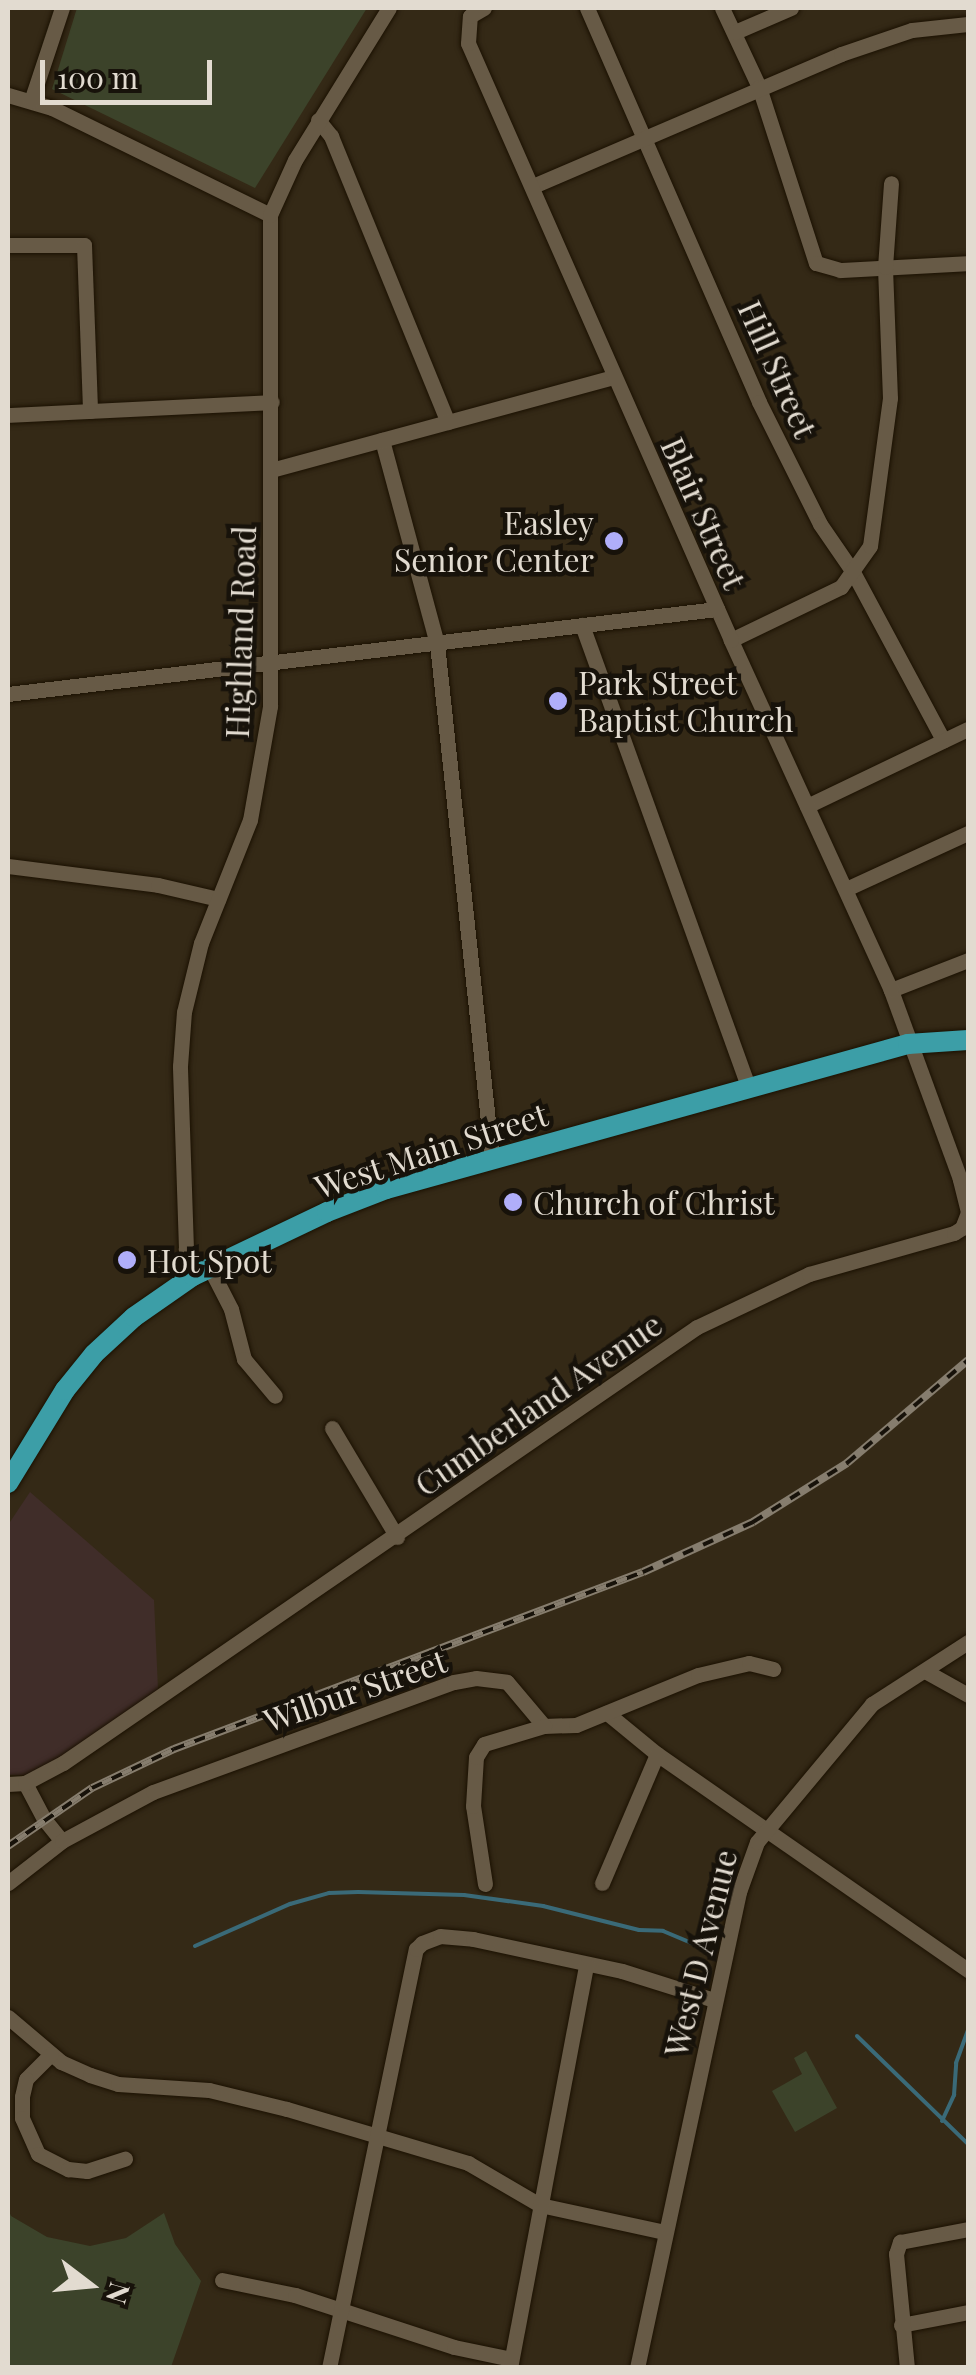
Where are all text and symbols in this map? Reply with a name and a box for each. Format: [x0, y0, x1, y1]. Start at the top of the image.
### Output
scale bar [45, 40, 218, 102]
text: 100 m [57, 57, 138, 97]
street label: Hill Street [731, 295, 825, 443]
street label: Blair Street [653, 431, 755, 595]
place label: Easley Senior Center [393, 504, 594, 579]
street label: Highland Road [217, 525, 263, 739]
marker: Easley Senior Center [603, 530, 625, 552]
place label: Park Street Baptist Church [578, 664, 794, 739]
marker: Park Street Baptist Church [547, 690, 569, 712]
street label: West Main Street [310, 1094, 552, 1206]
place label: Church of Christ [533, 1183, 775, 1221]
marker: Church of Christ [502, 1191, 524, 1213]
place label: Hot Spot [147, 1241, 272, 1279]
marker: Hot Spot [116, 1249, 138, 1271]
street label: Cumberland Avenue [407, 1304, 669, 1504]
street label: Wilbur Street [258, 1641, 452, 1739]
street label: West D Avenue [656, 1845, 744, 2061]
north arrow [40, 2235, 140, 2335]
text: N [99, 2279, 140, 2308]

